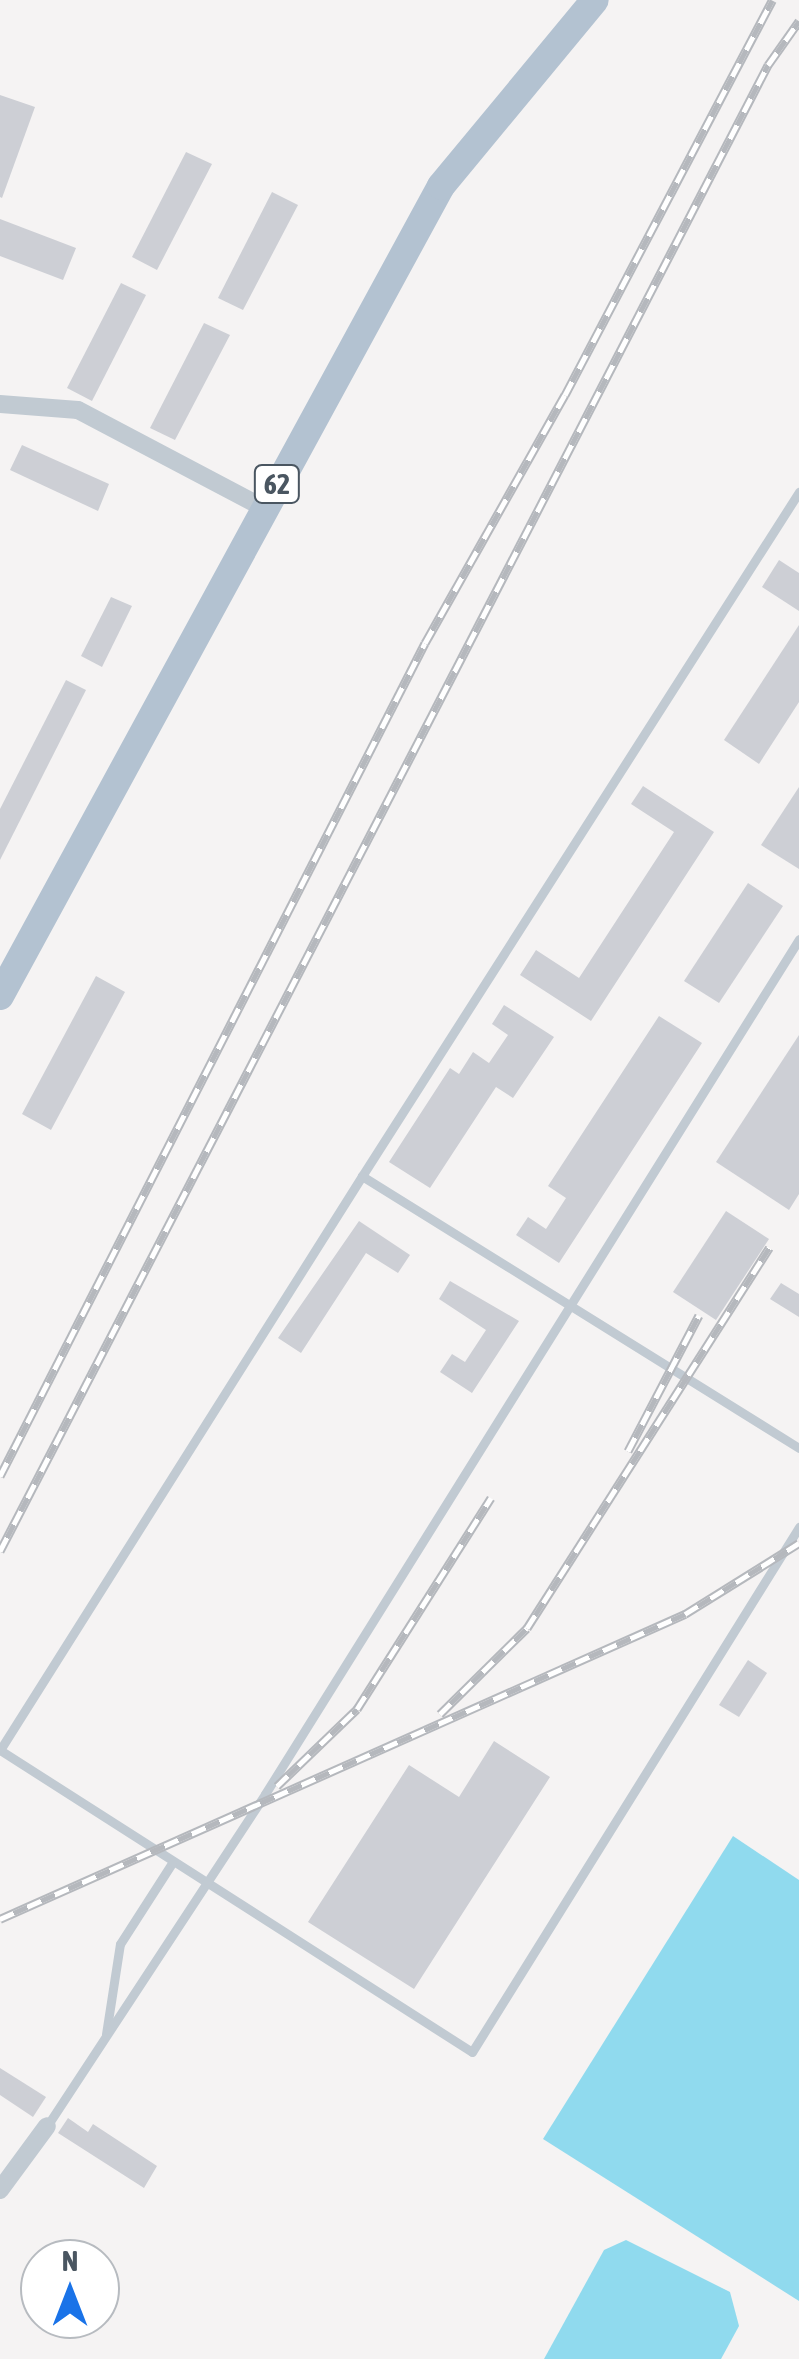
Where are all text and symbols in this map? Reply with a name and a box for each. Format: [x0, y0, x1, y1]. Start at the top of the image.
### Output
road number: 62 [252, 461, 302, 507]
north arrow [20, 2239, 120, 2339]
text: N [62, 2245, 78, 2277]

